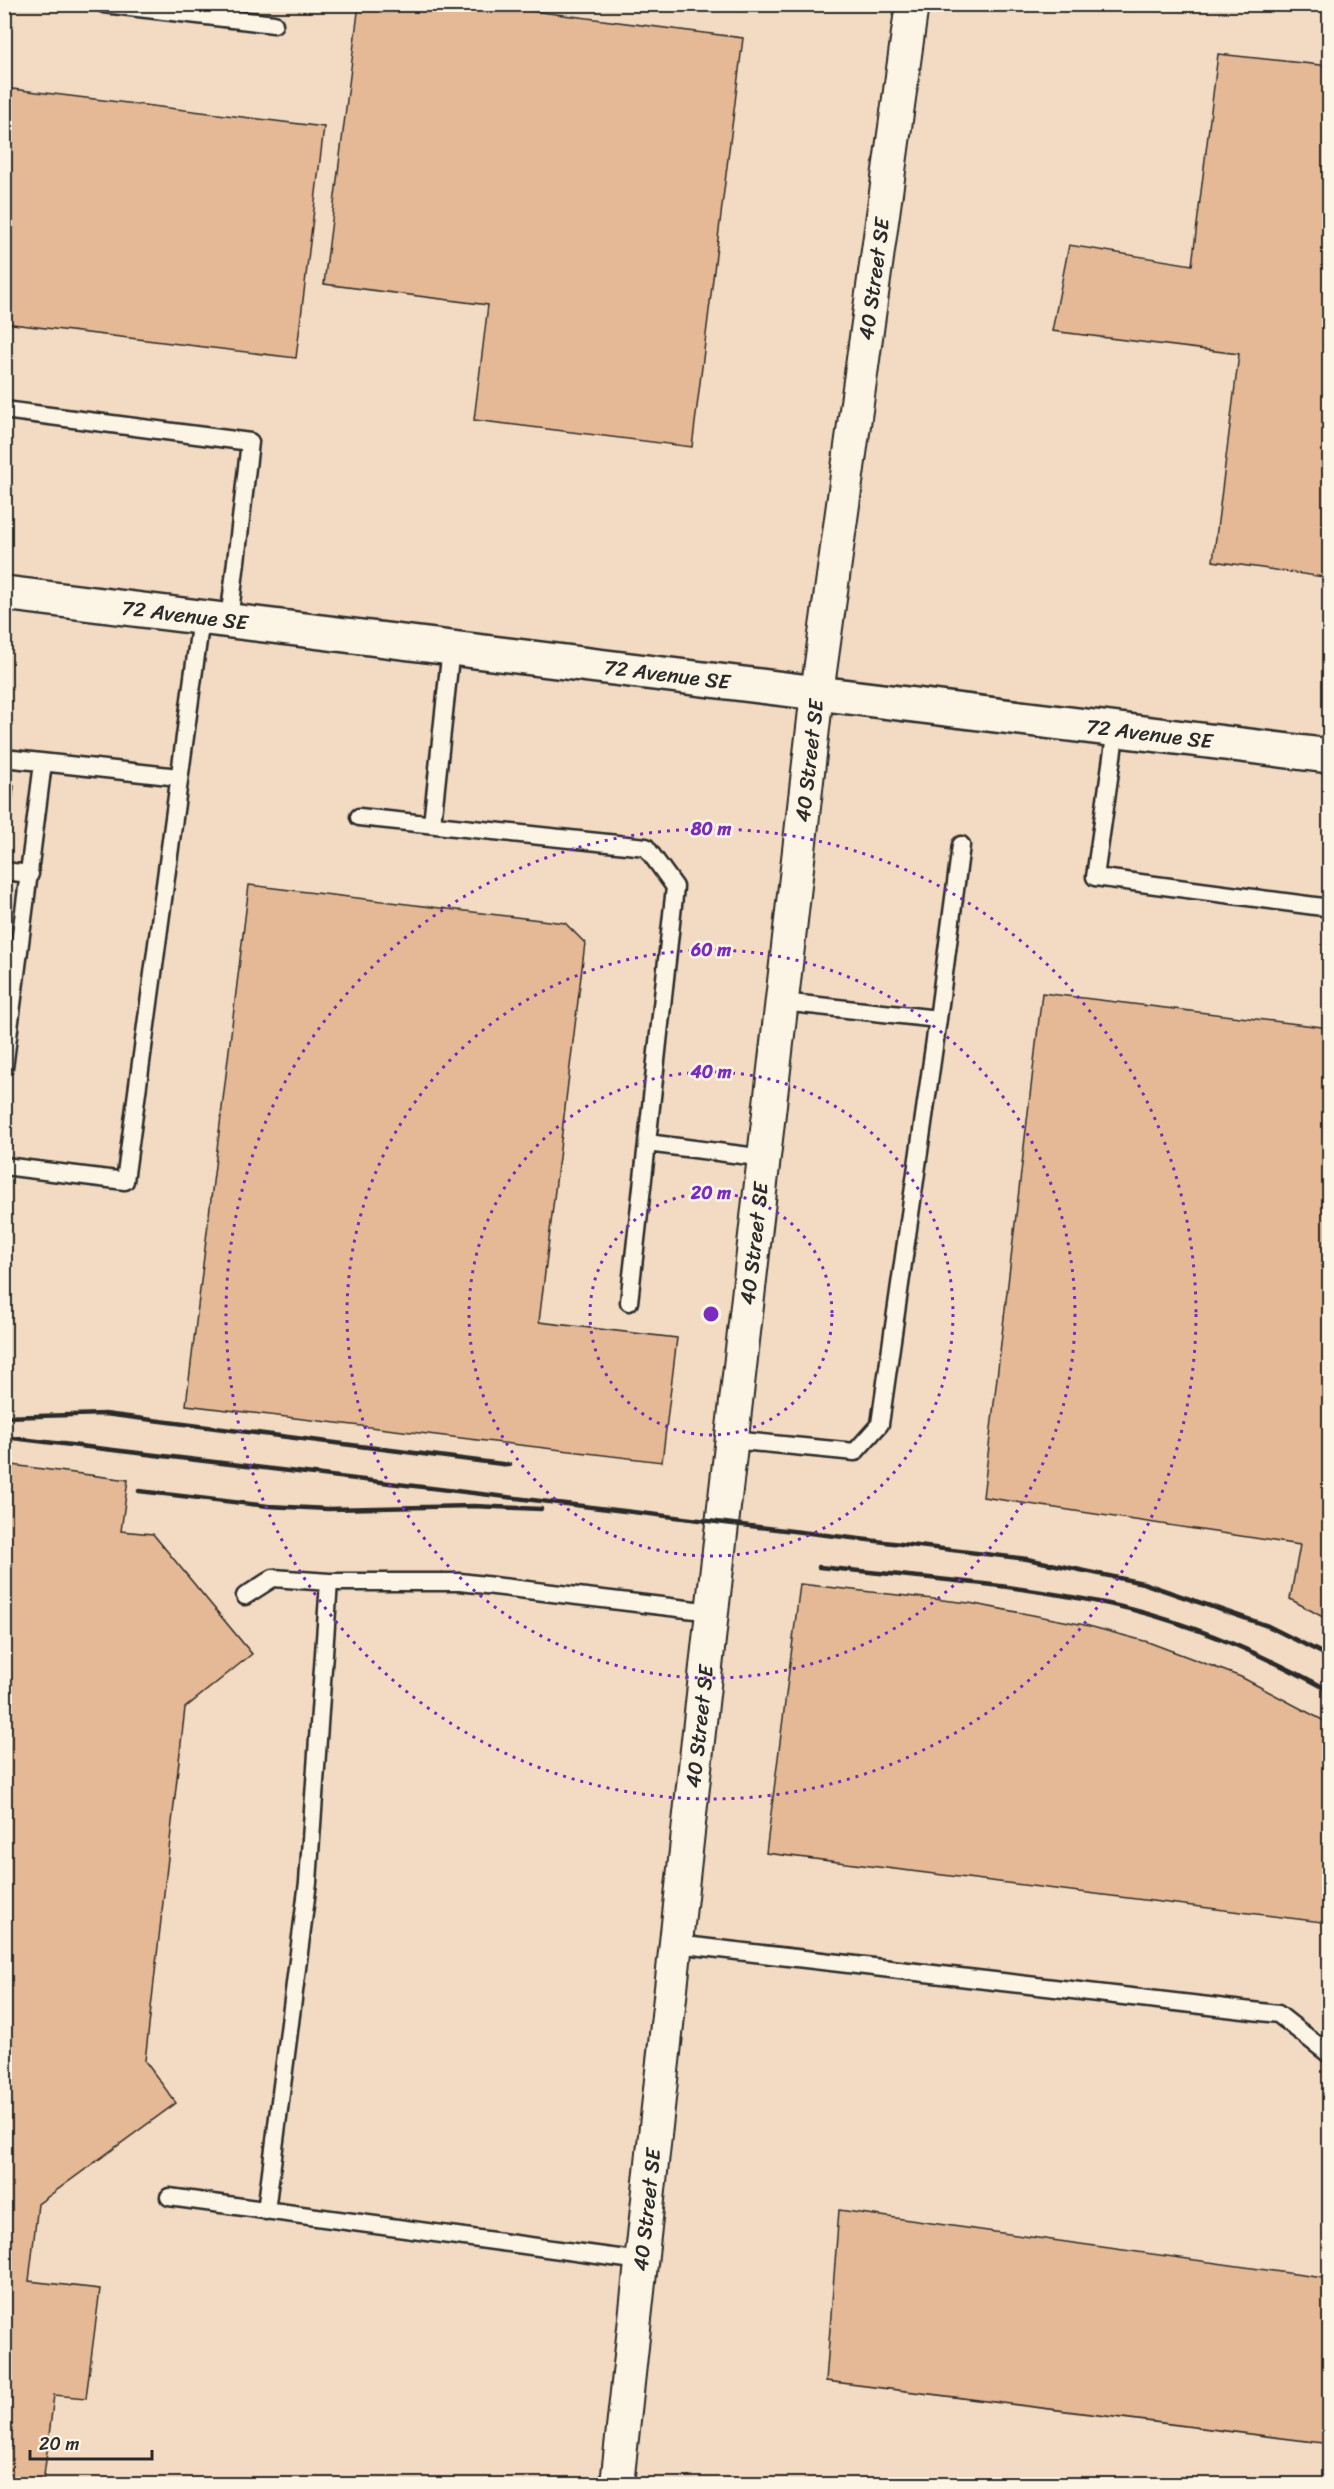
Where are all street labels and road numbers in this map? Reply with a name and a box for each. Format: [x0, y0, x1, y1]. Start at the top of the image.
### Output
street label: 40 Street SE [847, 214, 902, 343]
street label: 72 Avenue SE [119, 589, 251, 642]
street label: 72 Avenue SE [602, 648, 734, 701]
street label: 40 Street SE [783, 696, 835, 824]
street label: 72 Avenue SE [1084, 707, 1216, 761]
street label: 40 Street SE [728, 1179, 780, 1307]
street label: 40 Street SE [674, 1662, 725, 1790]
street label: 40 Street SE [621, 2145, 673, 2273]

